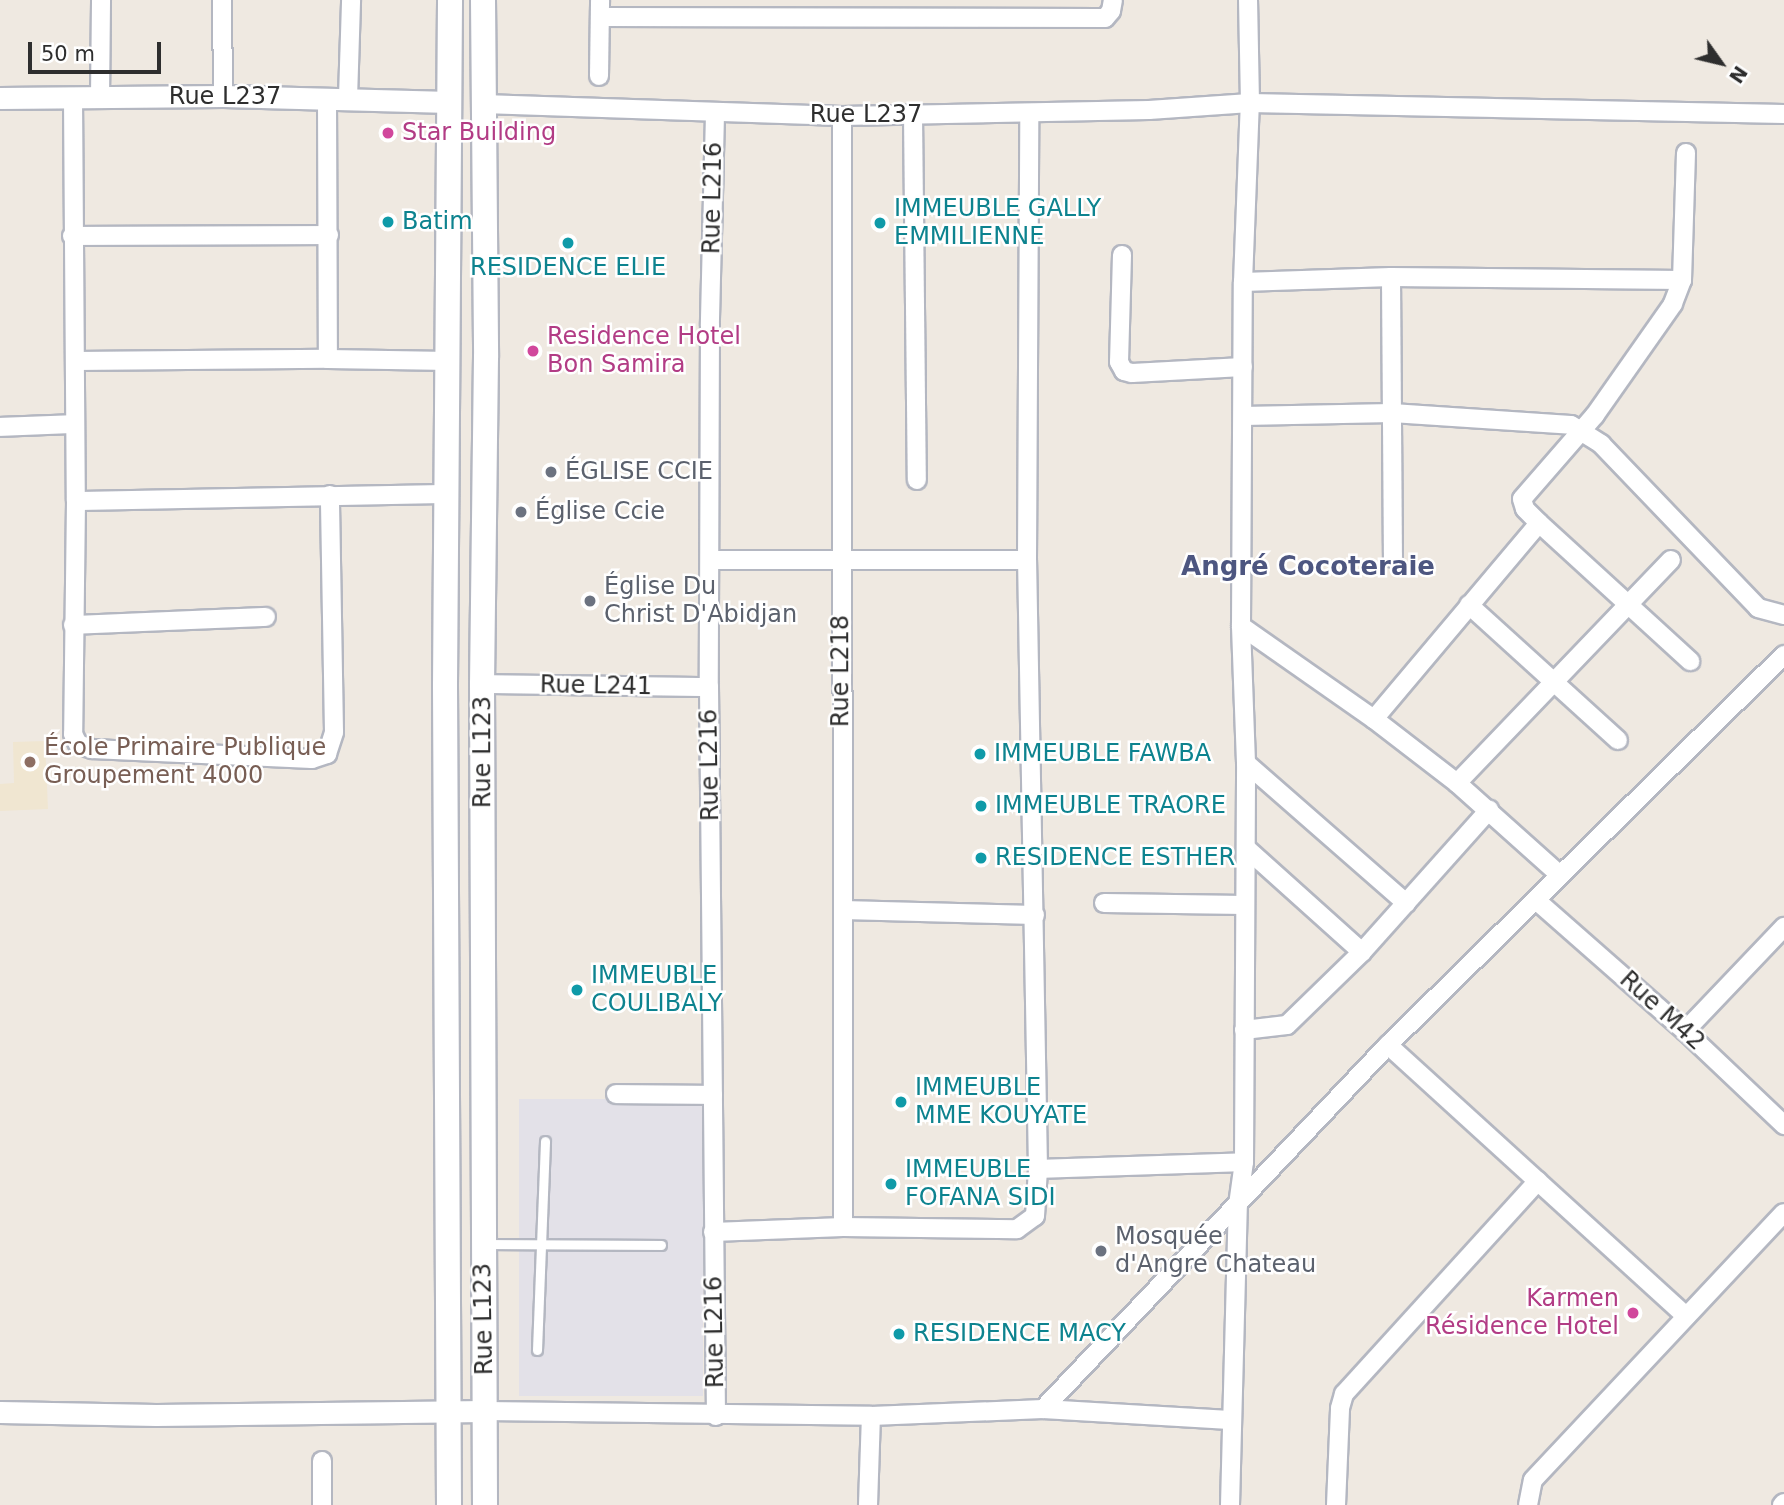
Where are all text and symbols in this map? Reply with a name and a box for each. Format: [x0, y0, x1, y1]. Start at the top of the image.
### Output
scale bar [32, 28, 164, 72]
north arrow [1686, 28, 1756, 98]
text: 50 m [41, 42, 95, 66]
text: N [1725, 62, 1752, 87]
street label: Rue L237 [169, 83, 281, 111]
street label: Rue L237 [810, 101, 922, 129]
place label: Star Building [402, 119, 556, 147]
marker: Star Building [380, 125, 396, 141]
street label: Rue L216 [698, 142, 728, 254]
place label: IMMEUBLE GALLY EMMILIENNE [894, 195, 1101, 251]
place label: Batim [402, 208, 473, 236]
marker: Batim [380, 214, 396, 230]
marker: IMMEUBLE GALLY EMMILIENNE [872, 215, 888, 231]
marker: RESIDENCE ELIE [560, 235, 576, 251]
place label: RESIDENCE ELIE [470, 254, 666, 282]
place label: Residence Hotel Bon Samira [547, 323, 741, 379]
marker: Residence Hotel Bon Samira [525, 343, 541, 359]
place label: ÉGLISE CCIE [565, 458, 713, 486]
marker: ÉGLISE CCIE [543, 464, 559, 480]
place label: Église Ccie [535, 498, 665, 526]
marker: Église Ccie [513, 504, 529, 520]
district label: Angré Cocoteraie [1181, 551, 1435, 583]
place label: Église Du Christ D'Abidjan [604, 573, 797, 629]
marker: Église Du Christ D'Abidjan [582, 593, 598, 609]
street label: Rue L218 [827, 615, 855, 727]
street label: Rue L241 [540, 671, 652, 701]
street label: Rue L123 [469, 696, 497, 808]
street label: Rue L216 [695, 709, 725, 821]
place label: École Primaire Publique Groupement 4000 [44, 734, 326, 790]
place label: IMMEUBLE FAWBA [994, 740, 1211, 768]
marker: IMMEUBLE FAWBA [972, 746, 988, 762]
marker: École Primaire Publique Groupement 4000 [22, 754, 38, 770]
place label: IMMEUBLE TRAORE [995, 792, 1226, 820]
marker: IMMEUBLE TRAORE [973, 798, 989, 814]
place label: RESIDENCE ESTHER [995, 844, 1235, 872]
marker: RESIDENCE ESTHER [973, 850, 989, 866]
place label: IMMEUBLE COULIBALY [591, 962, 722, 1018]
street label: Rue M42 [1614, 965, 1710, 1057]
marker: IMMEUBLE COULIBALY [569, 982, 585, 998]
place label: IMMEUBLE MME KOUYATE [915, 1074, 1087, 1130]
marker: IMMEUBLE MME KOUYATE [893, 1094, 909, 1110]
place label: IMMEUBLE FOFANA SIDI [905, 1156, 1056, 1212]
marker: IMMEUBLE FOFANA SIDI [883, 1176, 899, 1192]
place label: Mosquée d'Angre Chateau [1115, 1223, 1316, 1279]
marker: Mosquée d'Angre Chateau [1093, 1243, 1109, 1259]
street label: Rue L123 [469, 1263, 499, 1375]
street label: Rue L216 [700, 1276, 730, 1388]
place label: Karmen Résidence Hotel [1425, 1285, 1619, 1341]
marker: Karmen Résidence Hotel [1625, 1305, 1641, 1321]
place label: RESIDENCE MACY [913, 1320, 1126, 1348]
marker: RESIDENCE MACY [891, 1326, 907, 1342]

